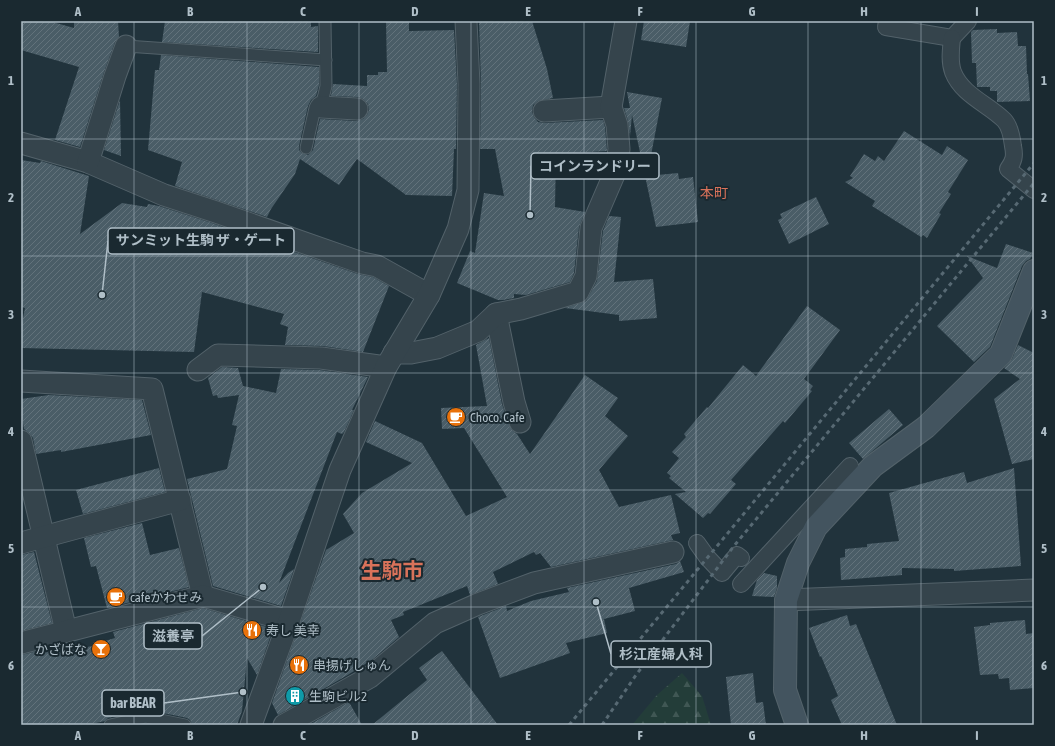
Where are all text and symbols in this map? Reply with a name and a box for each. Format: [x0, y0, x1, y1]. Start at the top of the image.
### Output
text: A [74, 4, 82, 19]
text: B [187, 4, 194, 19]
text: C [300, 4, 306, 19]
text: D [411, 4, 419, 19]
text: E [525, 4, 531, 19]
text: F [637, 4, 643, 19]
text: G [749, 4, 756, 19]
text: H [860, 4, 868, 19]
text: I [975, 4, 979, 19]
text: 1 [8, 73, 14, 88]
text: 1 [1041, 73, 1047, 88]
callout: コインランドリー [531, 153, 659, 179]
text: コインランドリー [539, 158, 651, 174]
district label: 本町 [700, 185, 728, 201]
text: 2 [8, 190, 14, 205]
text: 2 [1041, 190, 1047, 205]
callout: サンミット生駒 ザ・ゲート [108, 228, 294, 254]
text: サンミット生駒 ザ・ゲート [116, 232, 286, 248]
text: 3 [8, 307, 14, 322]
text: 3 [1041, 307, 1047, 322]
cafe icon: Choco. Cafe [445, 406, 467, 428]
place label: Choco. Cafe [470, 410, 525, 425]
text: 4 [7, 424, 14, 439]
text: 4 [1040, 424, 1047, 439]
text: 5 [8, 541, 14, 556]
text: 5 [1041, 541, 1047, 556]
district label: 生駒市 [361, 558, 424, 582]
cafe icon: cafeかわせみ [105, 586, 127, 608]
place label: cafeかわせみ [130, 590, 202, 605]
restaurant icon: 寿し 美幸 [241, 619, 263, 641]
callout: 滋養亭 [144, 623, 202, 649]
place label: 寿し 美幸 [266, 623, 320, 638]
text: 滋養亭 [152, 628, 194, 644]
bar icon: かざばな [90, 638, 112, 660]
callout: 杉江産婦人科 [611, 641, 711, 667]
place label: かざばな [35, 642, 87, 657]
text: 杉江産婦人科 [619, 646, 703, 662]
restaurant icon: 串揚げしゅん [288, 654, 310, 676]
text: 6 [8, 658, 14, 673]
place label: 串揚げしゅん [313, 658, 391, 673]
text: 6 [1041, 658, 1047, 673]
building icon: 生駒ビル2 [284, 685, 306, 707]
place label: 生駒ビル2 [309, 689, 367, 704]
callout: bar BEAR [102, 690, 164, 716]
text: bar BEAR [110, 695, 156, 711]
text: A [74, 728, 82, 743]
text: B [187, 728, 194, 743]
text: C [300, 728, 306, 743]
text: D [411, 728, 419, 743]
text: E [525, 728, 531, 743]
text: F [637, 728, 643, 743]
text: G [749, 728, 756, 743]
text: H [860, 728, 868, 743]
text: I [975, 728, 979, 743]

